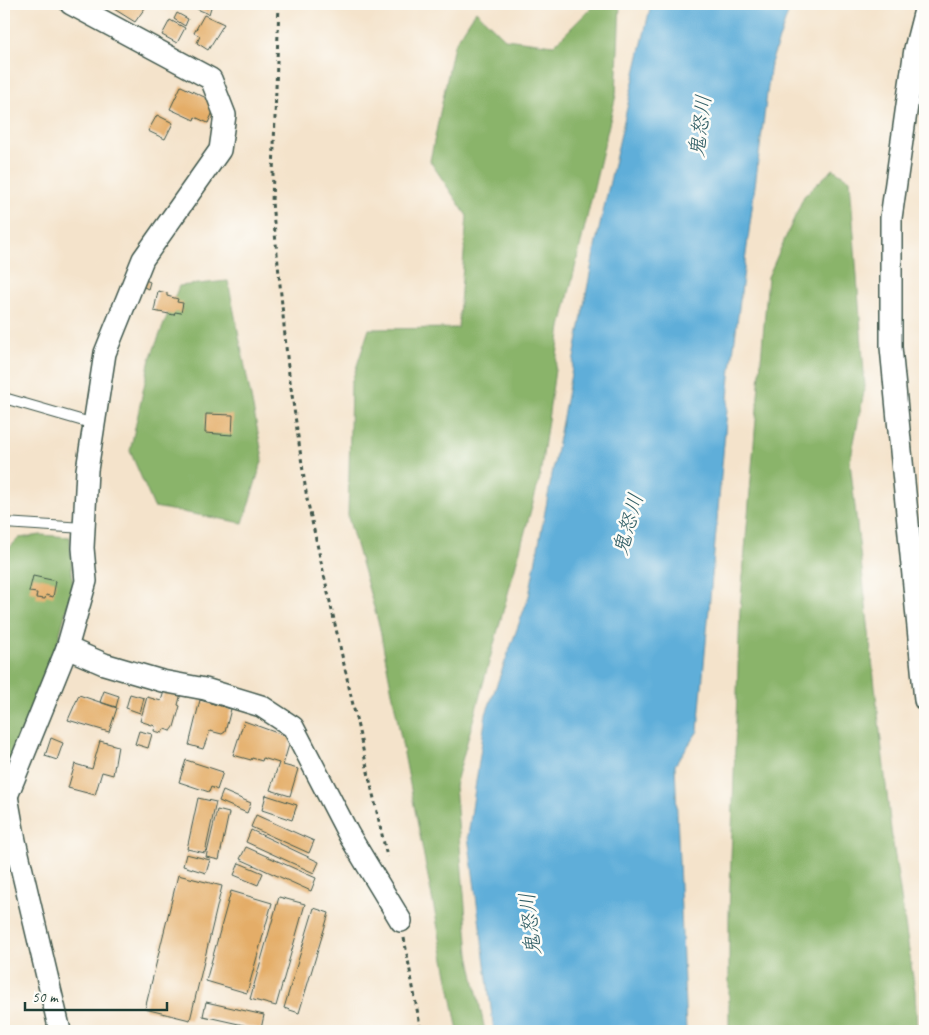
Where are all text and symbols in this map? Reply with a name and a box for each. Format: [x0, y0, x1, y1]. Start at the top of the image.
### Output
water label: 鬼怒川 [683, 93, 717, 159]
water label: 鬼怒川 [607, 490, 649, 558]
water label: 鬼怒川 [514, 891, 546, 957]
scale bar [25, 980, 168, 1012]
text: 50 m [32, 988, 59, 1007]

